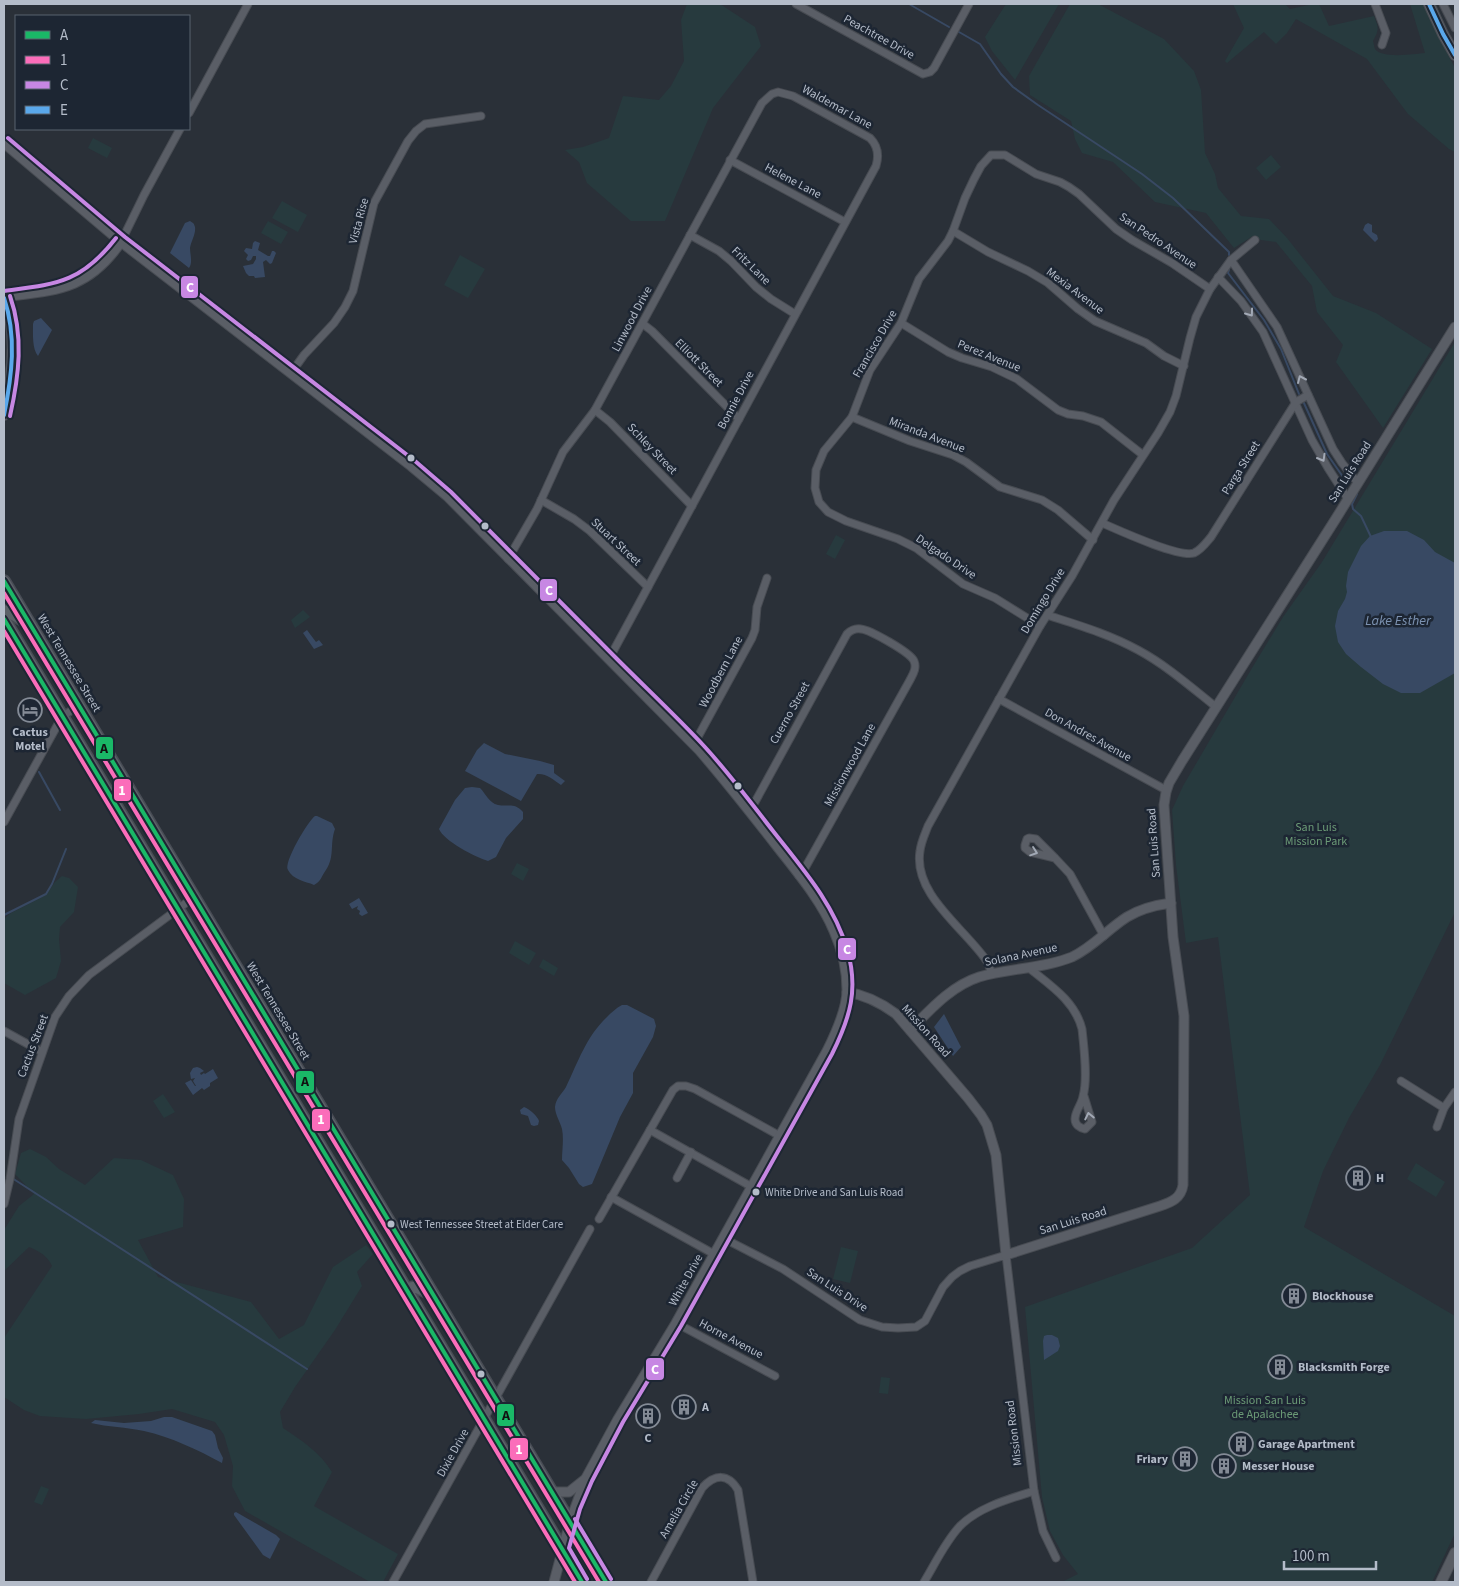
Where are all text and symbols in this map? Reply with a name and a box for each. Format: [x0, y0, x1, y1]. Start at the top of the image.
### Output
street label: Peachtree Drive [840, 10, 918, 64]
legend [15, 15, 190, 130]
text: A [60, 25, 69, 46]
text: 1 [60, 50, 67, 71]
text: C [60, 75, 69, 96]
street label: Waldemar Lane [799, 81, 875, 133]
text: E [60, 100, 68, 121]
street label: Helene Lane [762, 159, 824, 203]
street label: Vista Rise [345, 196, 373, 246]
street label: San Pedro Avenue [1116, 209, 1200, 273]
street label: Fritz Lane [728, 243, 774, 289]
street label: Mexia Avenue [1043, 264, 1107, 318]
line badge: C [180, 275, 199, 299]
text: C [186, 278, 194, 298]
street label: Linwood Drive [608, 283, 656, 355]
street label: Francisco Drive [849, 307, 901, 381]
one-way arrow [1244, 307, 1253, 317]
street label: Elliott Street [671, 335, 727, 391]
street label: Perez Avenue [955, 336, 1023, 376]
street label: Bonnie Drive [713, 368, 759, 432]
one-way arrow [1297, 375, 1308, 384]
street label: Miranda Avenue [886, 413, 968, 457]
street label: Schley Street [623, 420, 681, 478]
street label: Parga Street [1218, 438, 1264, 498]
street label: San Luis Road [1324, 438, 1376, 506]
unlabelled marker [406, 453, 416, 463]
one-way arrow [1316, 453, 1326, 462]
street label: Stuart Street [587, 514, 645, 570]
unlabelled marker [480, 521, 490, 531]
street label: Delgado Drive [912, 530, 980, 584]
street label: Domingo Drive [1017, 565, 1069, 637]
line badge: C [539, 578, 558, 602]
text: C [545, 581, 553, 601]
street label: West Tennessee Street [33, 611, 105, 715]
water label: Lake Esther [1365, 611, 1432, 631]
street label: Woodbern Lane [695, 633, 747, 711]
street label: Cuerno Street [766, 679, 814, 747]
hotel icon: Cactus Motel [17, 697, 43, 723]
street label: Don Andres Avenue [1041, 704, 1135, 766]
street label: Missionwood Lane [820, 720, 880, 810]
place label: Cactus Motel [12, 724, 48, 755]
line badge: A [95, 736, 114, 760]
text: A [99, 739, 109, 759]
line badge: 1 [113, 778, 132, 802]
text: 1 [118, 781, 126, 801]
unlabelled marker [733, 781, 743, 791]
street label: San Luis Road [1143, 808, 1165, 878]
park label: San Luis Mission Park [1285, 819, 1347, 850]
one-way arrow [1030, 847, 1038, 857]
line badge: C [837, 937, 857, 961]
street label: Solana Avenue [983, 939, 1059, 971]
text: C [843, 940, 851, 960]
street label: West Tennessee Street [242, 959, 314, 1063]
street label: Mission Road [898, 1001, 954, 1061]
street label: Cactus Street [13, 1012, 53, 1080]
line badge: A [295, 1070, 315, 1094]
text: A [300, 1072, 310, 1092]
line badge: 1 [311, 1108, 331, 1132]
text: 1 [317, 1110, 325, 1130]
one-way arrow [1084, 1112, 1095, 1120]
building icon: H [1345, 1165, 1371, 1191]
place label: H [1376, 1170, 1384, 1187]
place label: White Drive and San Luis Road [765, 1185, 903, 1200]
marker: White Drive and San Luis Road [751, 1187, 761, 1197]
street label: San Luis Road [1037, 1203, 1109, 1239]
place label: West Tennessee Street at Elder Care [400, 1217, 564, 1232]
marker: West Tennessee Street at Elder Care [386, 1219, 396, 1229]
street label: White Drive [665, 1251, 707, 1309]
street label: San Luis Drive [803, 1264, 871, 1316]
building icon: Blockhouse [1281, 1283, 1307, 1309]
place label: Blockhouse [1312, 1288, 1373, 1305]
street label: Horne Avenue [696, 1315, 766, 1363]
building icon: Blacksmith Forge [1267, 1354, 1293, 1380]
line badge: C [645, 1357, 665, 1381]
place label: Blacksmith Forge [1298, 1359, 1390, 1376]
text: C [651, 1360, 659, 1380]
unlabelled marker [476, 1369, 486, 1379]
park label: Mission San Luis de Apalachee [1224, 1392, 1306, 1423]
building icon: A [671, 1394, 697, 1420]
place label: A [701, 1399, 709, 1416]
street label: Mission Road [1002, 1399, 1026, 1467]
line badge: A [496, 1403, 515, 1427]
building icon: C [635, 1403, 661, 1429]
text: A [501, 1406, 511, 1426]
street label: Dixie Drive [433, 1426, 473, 1480]
place label: C [645, 1430, 652, 1447]
building icon: Garage Apartment [1228, 1431, 1254, 1457]
place label: Garage Apartment [1258, 1436, 1355, 1453]
line badge: 1 [509, 1437, 529, 1461]
text: 1 [515, 1440, 523, 1460]
building icon: Friary [1172, 1446, 1198, 1472]
place label: Friary [1136, 1451, 1169, 1468]
building icon: Messer House [1211, 1453, 1237, 1479]
place label: Messer House [1242, 1458, 1314, 1475]
street label: Amelia Circle [655, 1476, 703, 1541]
scale bar [1284, 1538, 1376, 1570]
text: 100 m [1292, 1546, 1330, 1567]

